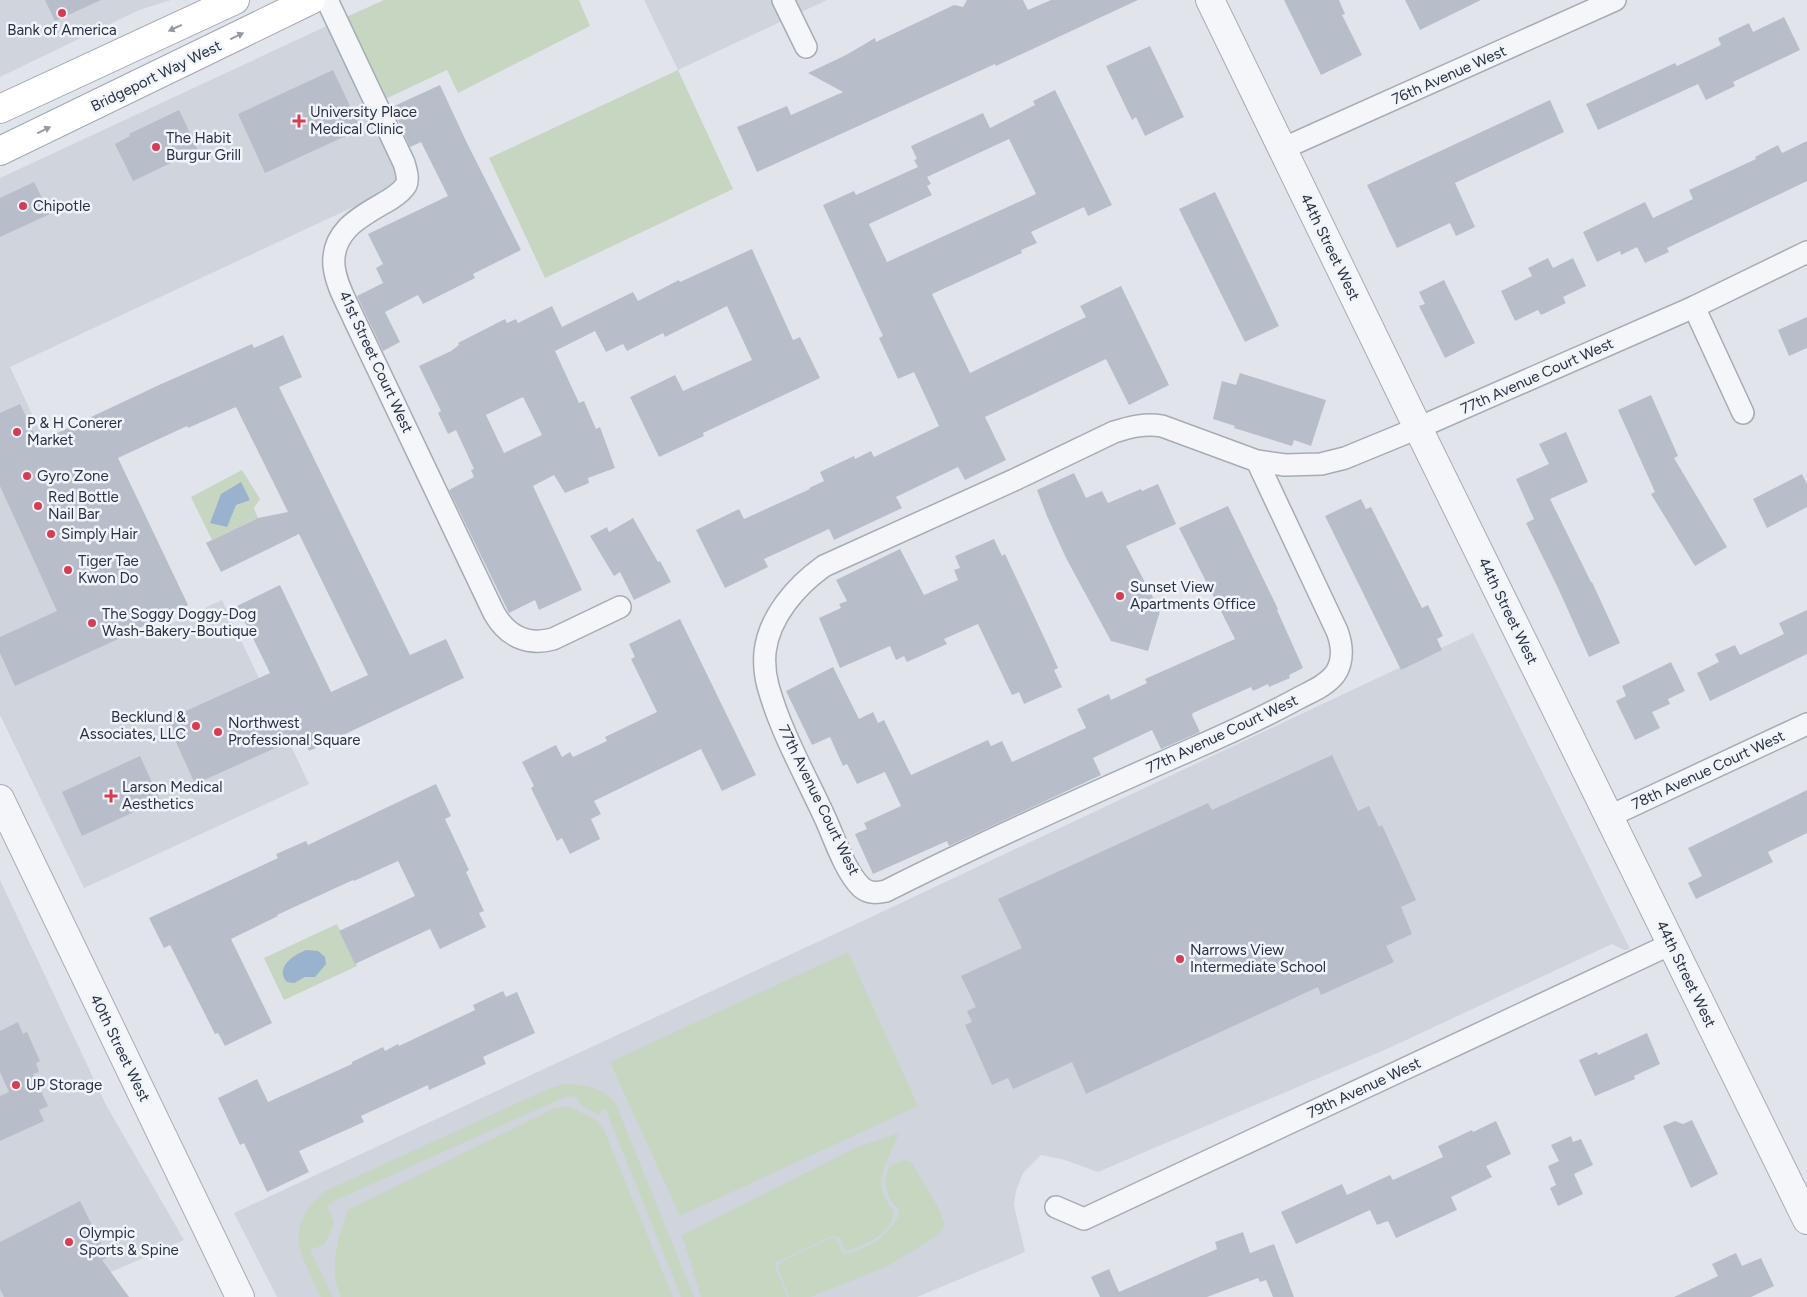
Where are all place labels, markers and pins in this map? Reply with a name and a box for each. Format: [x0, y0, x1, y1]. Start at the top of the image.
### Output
marker: Bank of America [56, 7, 68, 19]
place label: Bank of America [7, 21, 117, 39]
place label: University Place Medical Clinic [310, 103, 417, 138]
marker: University Place Medical Clinic [292, 114, 306, 128]
place label: The Habit Burgur Grill [166, 129, 241, 164]
marker: The Habit Burgur Grill [150, 141, 162, 153]
place label: Chipotle [33, 197, 90, 215]
marker: Chipotle [17, 200, 29, 212]
place label: P & H Conerer Market [27, 414, 122, 449]
marker: P & H Conerer Market [11, 426, 23, 438]
place label: Gyro Zone [37, 467, 109, 485]
marker: Gyro Zone [21, 470, 33, 482]
place label: Red Bottle Nail Bar [48, 488, 119, 523]
marker: Red Bottle Nail Bar [32, 500, 44, 512]
place label: Simply Hair [61, 525, 138, 543]
marker: Simply Hair [45, 528, 57, 540]
place label: Tiger Tae Kwon Do [78, 552, 139, 587]
marker: Tiger Tae Kwon Do [62, 564, 74, 576]
place label: Sunset View Apartments Office [1130, 578, 1256, 613]
marker: Sunset View Apartments Office [1114, 590, 1126, 602]
place label: The Soggy Doggy-Dog Wash-Bakery-Boutique [102, 605, 257, 640]
marker: The Soggy Doggy-Dog Wash-Bakery-Boutique [86, 617, 98, 629]
place label: Becklund & Associates, LLC [80, 708, 186, 743]
place label: Northwest Professional Square [228, 714, 360, 749]
marker: Becklund & Associates, LLC [190, 720, 202, 732]
marker: Northwest Professional Square [212, 726, 224, 738]
place label: Larson Medical Aesthetics [122, 778, 223, 813]
marker: Larson Medical Aesthetics [104, 789, 118, 803]
place label: Narrows View Intermediate School [1190, 941, 1326, 976]
marker: Narrows View Intermediate School [1174, 953, 1186, 965]
place label: UP Storage [26, 1076, 102, 1094]
marker: UP Storage [10, 1079, 22, 1091]
place label: Olympic Sports & Spine [79, 1224, 179, 1259]
marker: Olympic Sports & Spine [63, 1236, 75, 1248]

